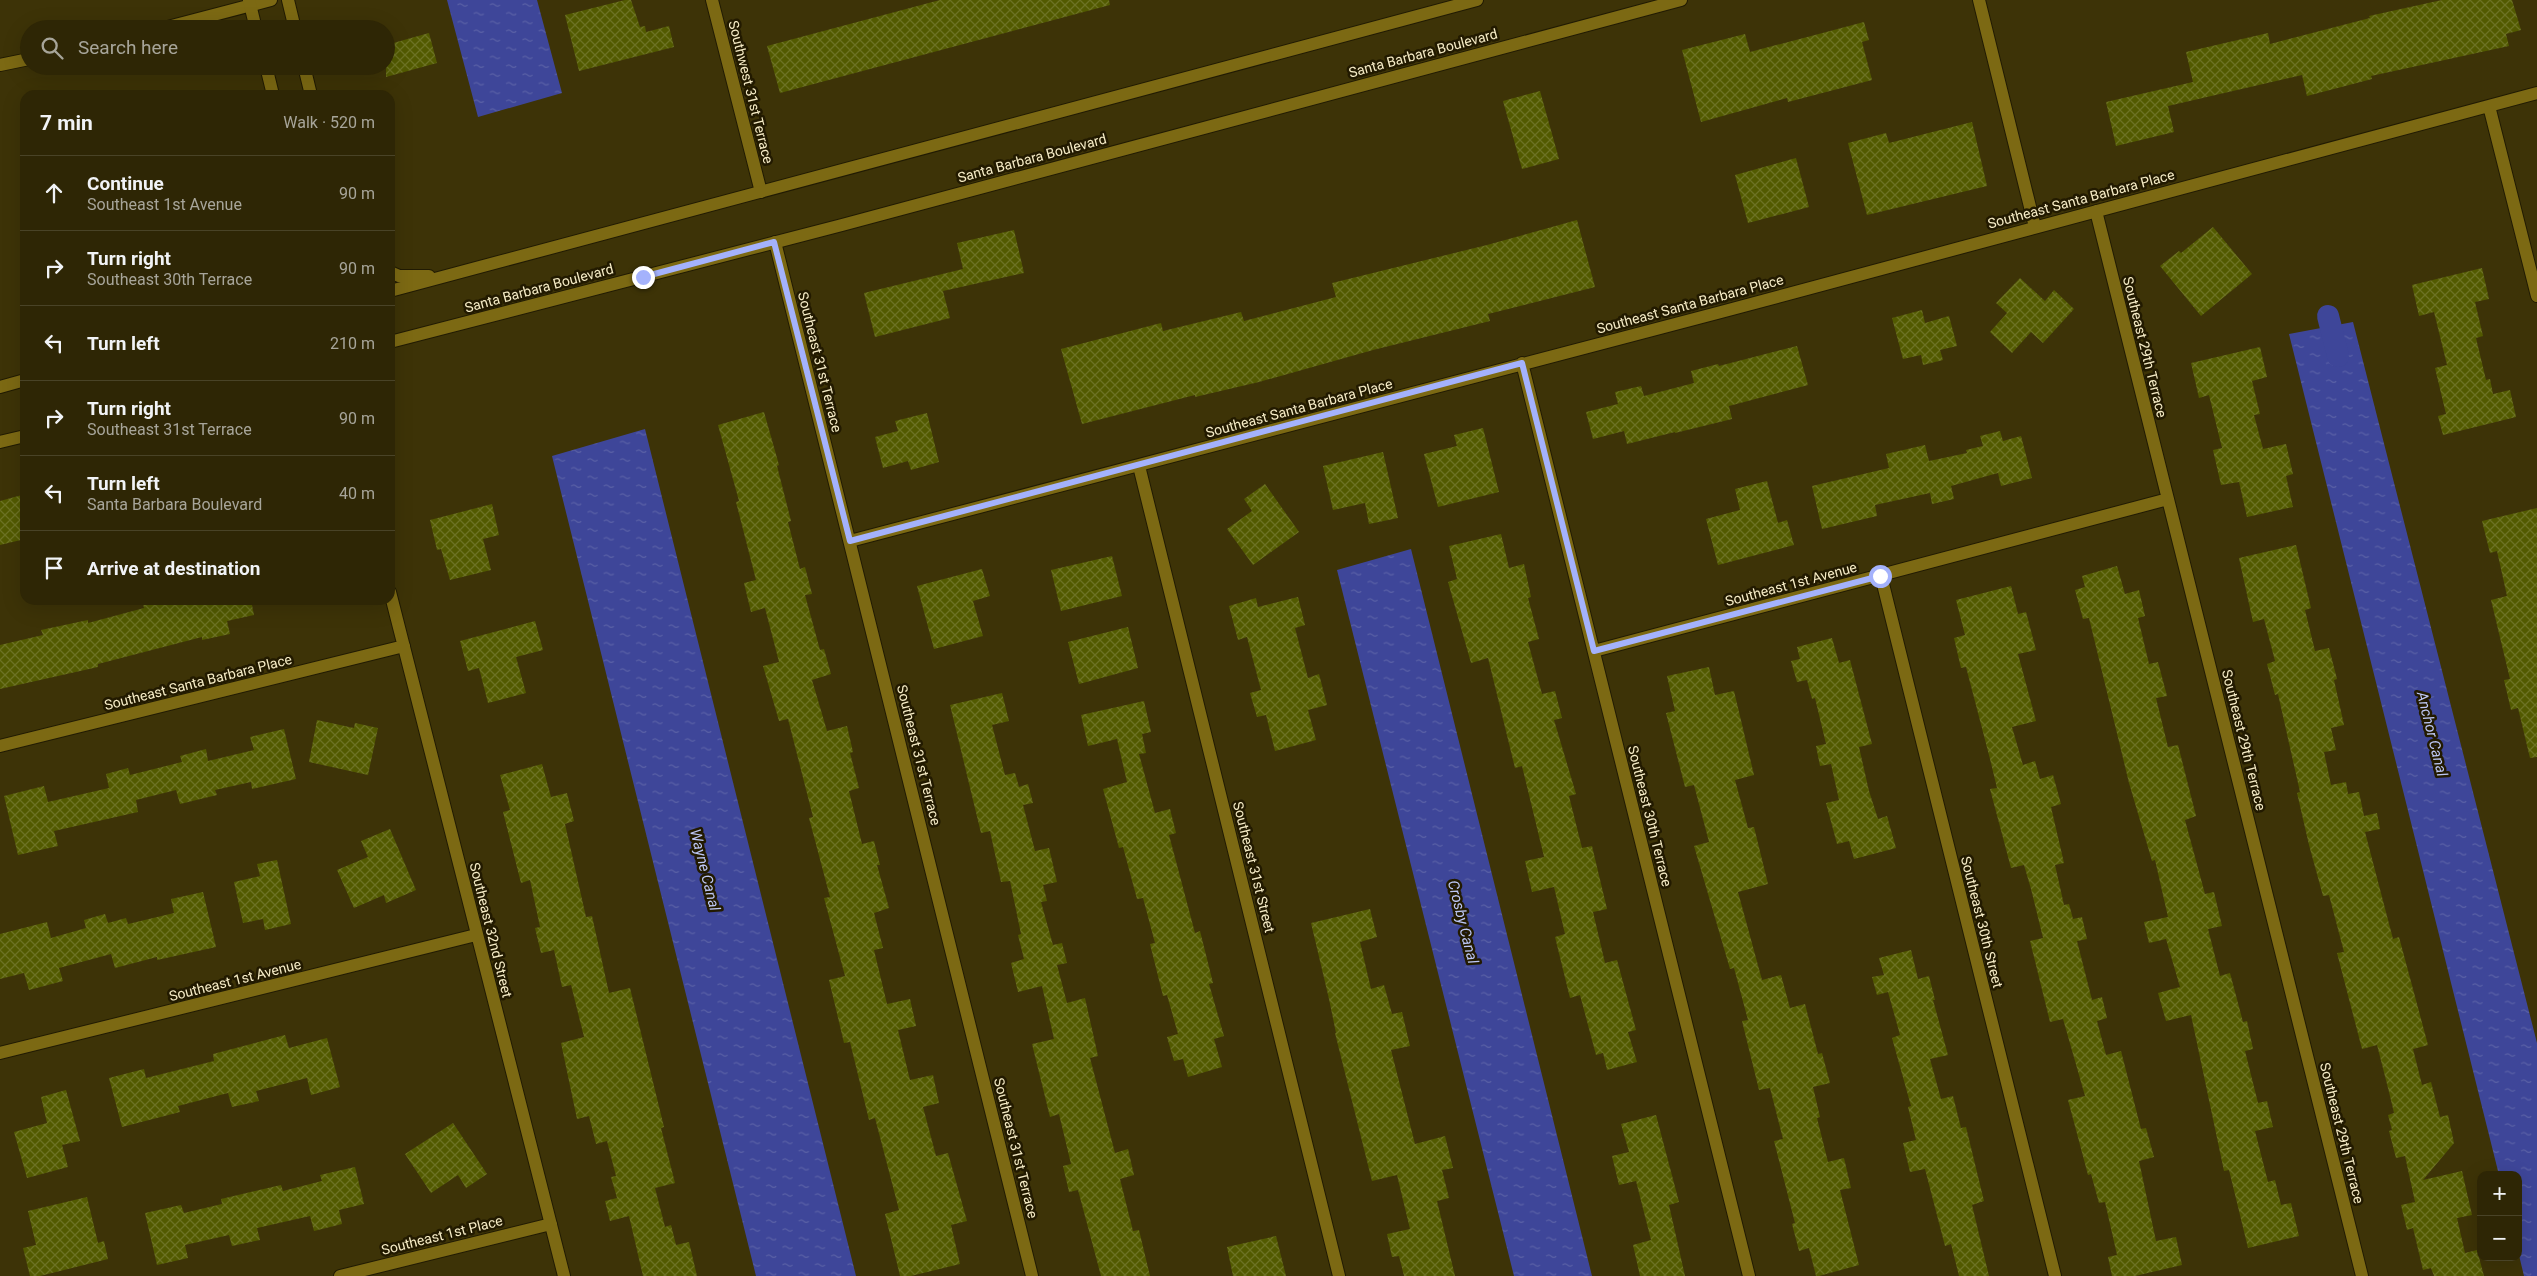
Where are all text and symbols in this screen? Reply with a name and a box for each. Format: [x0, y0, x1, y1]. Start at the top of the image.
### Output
street label: Southwest 31st Terrace [725, 19, 777, 165]
search box [20, 20, 395, 75]
street label: Santa Barbara Boulevard [1347, 25, 1499, 81]
icon: search [38, 34, 66, 62]
text: Search here [78, 36, 178, 59]
text: 7 min [40, 111, 93, 135]
text: Walk · 520 m [283, 113, 375, 132]
street label: Santa Barbara Boulevard [956, 130, 1108, 186]
street label: Southeast Santa Barbara Place [1986, 166, 2176, 232]
text: Continue [87, 172, 164, 195]
icon: ahead [40, 179, 68, 207]
text: 90 m [339, 184, 375, 203]
text: Southeast 1st Avenue [87, 195, 242, 214]
text: Turn right [87, 247, 171, 270]
icon: right [40, 254, 68, 282]
text: 90 m [339, 259, 375, 278]
street label: Santa Barbara Boulevard [463, 260, 615, 316]
route end [632, 266, 655, 289]
text: Southeast 30th Terrace [87, 270, 252, 289]
street label: Southeast Santa Barbara Place [1595, 271, 1785, 337]
street label: Southeast 29th Terrace [2120, 275, 2170, 419]
street label: Southeast 31st Terrace [795, 290, 845, 434]
icon: left [40, 329, 68, 357]
text: Turn left [87, 332, 160, 355]
text: 210 m [330, 334, 375, 353]
street label: Southeast Santa Barbara Place [1204, 375, 1394, 441]
text: Turn right [87, 397, 171, 420]
icon: right [40, 404, 68, 432]
text: 90 m [339, 409, 375, 428]
text: Southeast 31st Terrace [87, 420, 252, 439]
text: Turn left [87, 472, 160, 495]
icon: left [40, 479, 68, 507]
text: 40 m [339, 484, 375, 503]
text: Santa Barbara Boulevard [87, 495, 262, 514]
icon: arrive [40, 554, 68, 582]
text: Arrive at destination [87, 557, 260, 580]
street label: Southeast 1st Avenue [1723, 559, 1859, 609]
route start [1869, 565, 1892, 588]
street label: Southeast Santa Barbara Place [103, 651, 293, 713]
street label: Southeast 29th Terrace [2219, 668, 2269, 812]
street label: Southeast 31st Terrace [894, 683, 944, 827]
water label: Anchor Canal [2413, 689, 2451, 779]
street label: Southeast 30th Terrace [1625, 744, 1675, 888]
street label: Southeast 31st Street [1230, 800, 1278, 935]
water label: Wayne Canal [686, 827, 724, 913]
street label: Southeast 30th Street [1958, 855, 2006, 990]
street label: Southeast 32nd Street [466, 861, 516, 999]
water label: Crosby Canal [1444, 878, 1482, 966]
street label: Southeast 1st Avenue [167, 956, 303, 1004]
street label: Southeast 29th Terrace [2317, 1061, 2367, 1205]
street label: Southeast 31st Terrace [991, 1076, 1041, 1220]
map controls [2477, 1171, 2522, 1261]
button: + [2477, 1171, 2522, 1216]
street label: Southeast 1st Place [380, 1212, 504, 1258]
button: − [2477, 1216, 2522, 1261]

